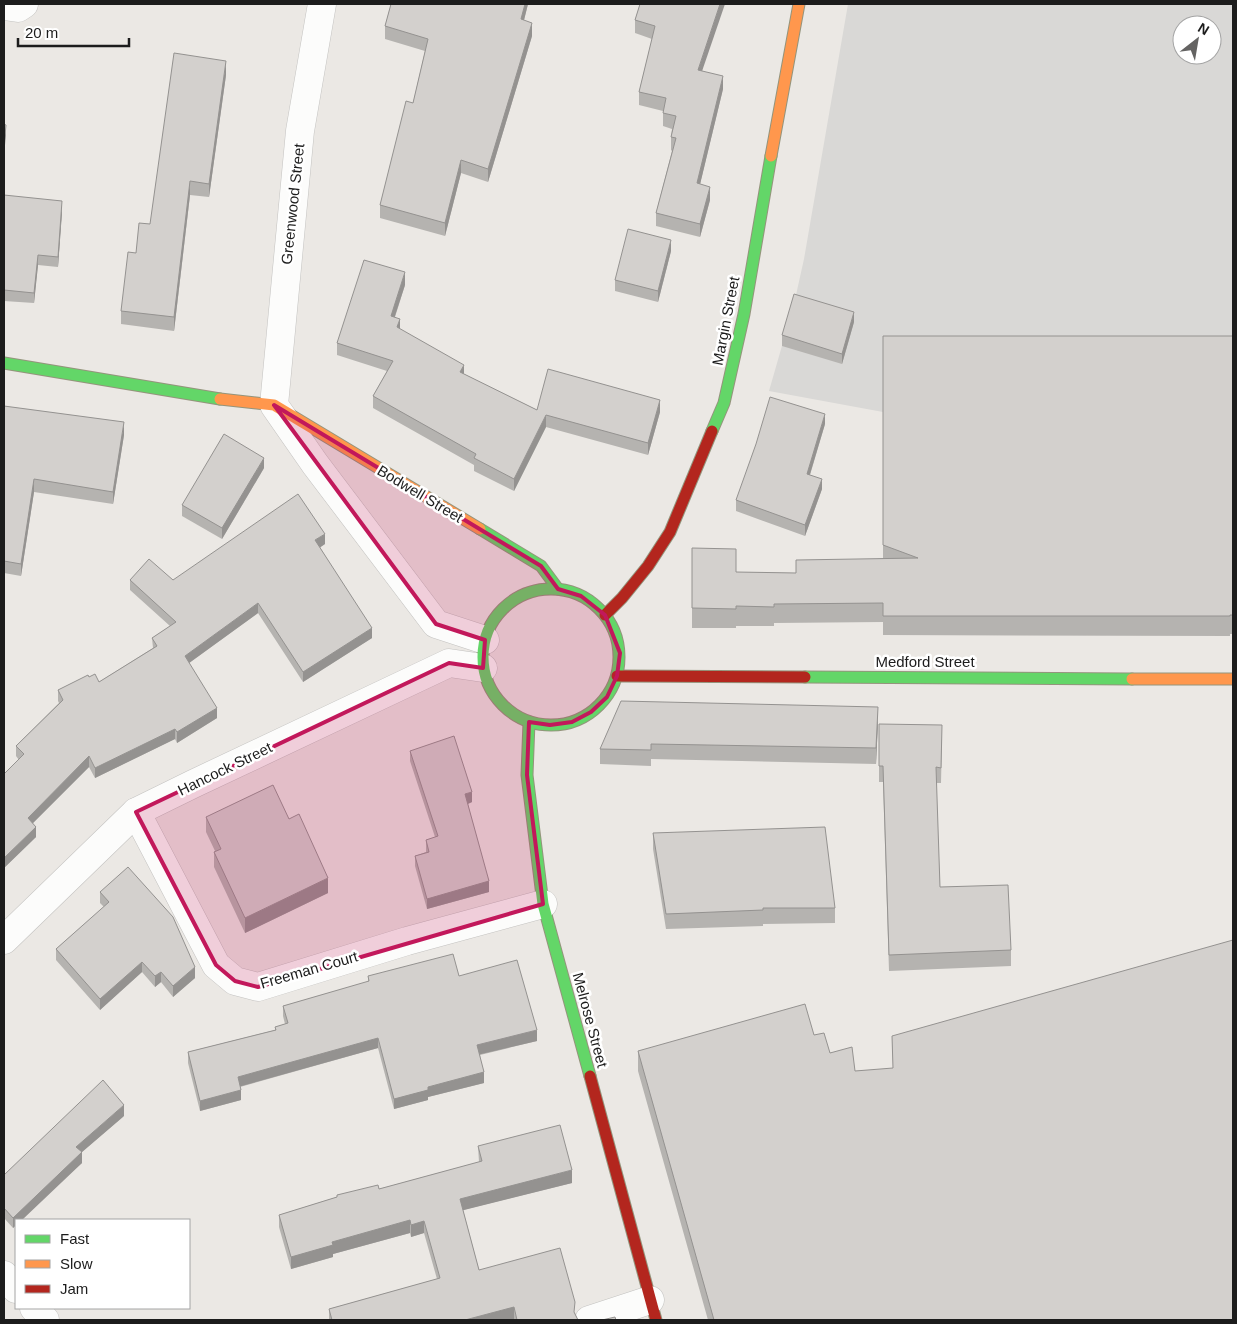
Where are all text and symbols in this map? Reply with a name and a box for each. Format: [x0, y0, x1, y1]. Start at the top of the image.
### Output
scale bar [18, 15, 129, 47]
north arrow [1172, 15, 1222, 65]
text: N [1195, 19, 1212, 38]
text: 20 m [25, 24, 58, 41]
street label: Greenwood Street [278, 142, 307, 265]
street label: Margin Street [709, 274, 743, 367]
street label: Bodwell Street [374, 461, 467, 526]
street label: Medford Street [875, 653, 975, 670]
street label: Hancock Street [175, 738, 275, 799]
street label: Freeman Court [258, 947, 360, 992]
street label: Melrose Street [570, 971, 612, 1070]
legend [15, 1219, 190, 1309]
text: Fast [60, 1230, 90, 1247]
text: Slow [60, 1255, 93, 1272]
text: Jam [60, 1280, 88, 1297]

